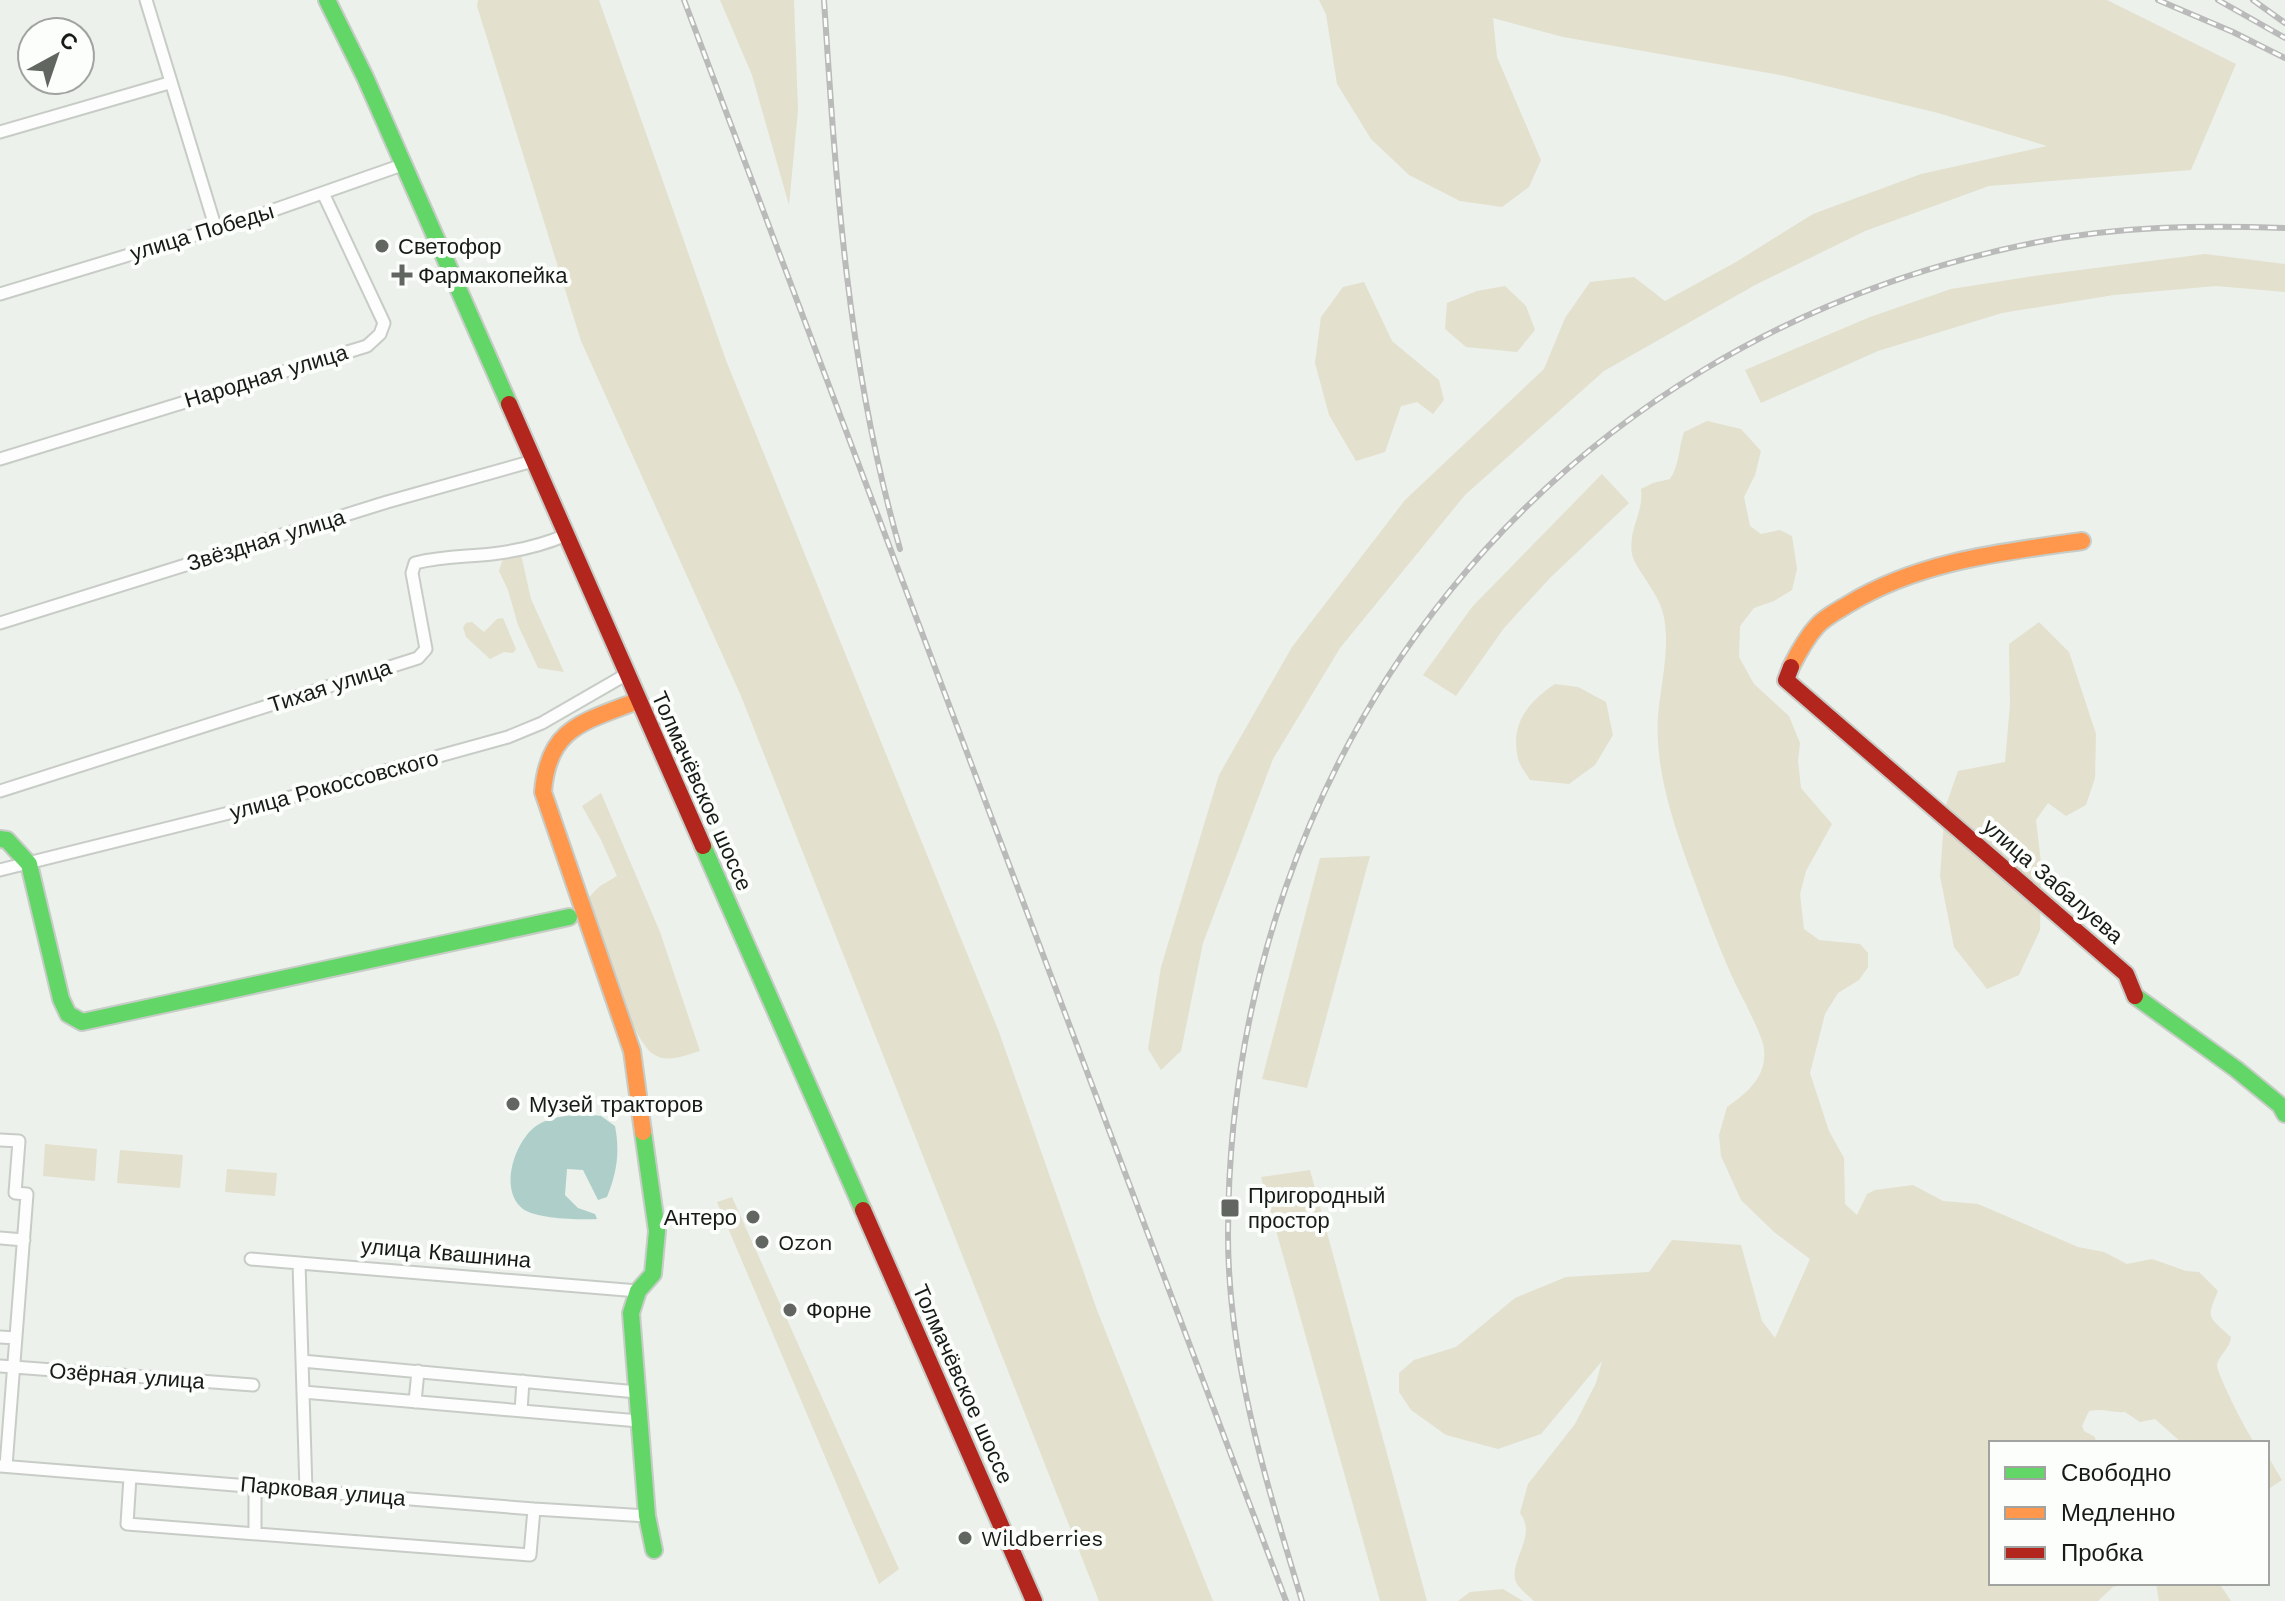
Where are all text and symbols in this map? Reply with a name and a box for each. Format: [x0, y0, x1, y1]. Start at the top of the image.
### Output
north arrow [16, 16, 96, 96]
text: С [54, 26, 83, 56]
street label: улица Победы [127, 198, 277, 266]
place label: Светофор [398, 234, 501, 259]
marker: Светофор [373, 237, 391, 255]
place label: Фармакопейка [418, 263, 568, 288]
marker: Фармакопейка [393, 266, 411, 284]
street label: Народная улица [181, 339, 351, 413]
street label: Звёздная улица [184, 504, 349, 576]
street label: Тихая улица [265, 654, 395, 718]
street label: Толмачёвское шоссе [647, 688, 757, 894]
street label: улица Рокоссовского [227, 745, 441, 825]
street label: улица Забалуева [1978, 813, 2129, 949]
place label: Музей тракторов [529, 1092, 703, 1117]
marker: Музей тракторов [504, 1095, 522, 1113]
place label: Пригородный простор [1248, 1183, 1385, 1233]
marker: Пригородный простор [1219, 1197, 1241, 1219]
place label: Антеро [664, 1205, 737, 1230]
marker: Антеро [744, 1208, 762, 1226]
place label: Ozon [778, 1230, 833, 1255]
street label: улица Квашнина [360, 1233, 533, 1273]
marker: Ozon [753, 1233, 771, 1251]
street label: Толмачёвское шоссе [908, 1281, 1018, 1487]
place label: Форне [806, 1298, 872, 1323]
marker: Форне [781, 1301, 799, 1319]
street label: Озёрная улица [48, 1358, 206, 1394]
legend [1989, 1441, 2269, 1585]
text: Свободно [2061, 1459, 2171, 1487]
street label: Парковая улица [239, 1471, 408, 1511]
text: Медленно [2061, 1499, 2175, 1527]
place label: Wildberries [981, 1526, 1103, 1551]
marker: Wildberries [956, 1529, 974, 1547]
text: Пробка [2061, 1539, 2144, 1567]

